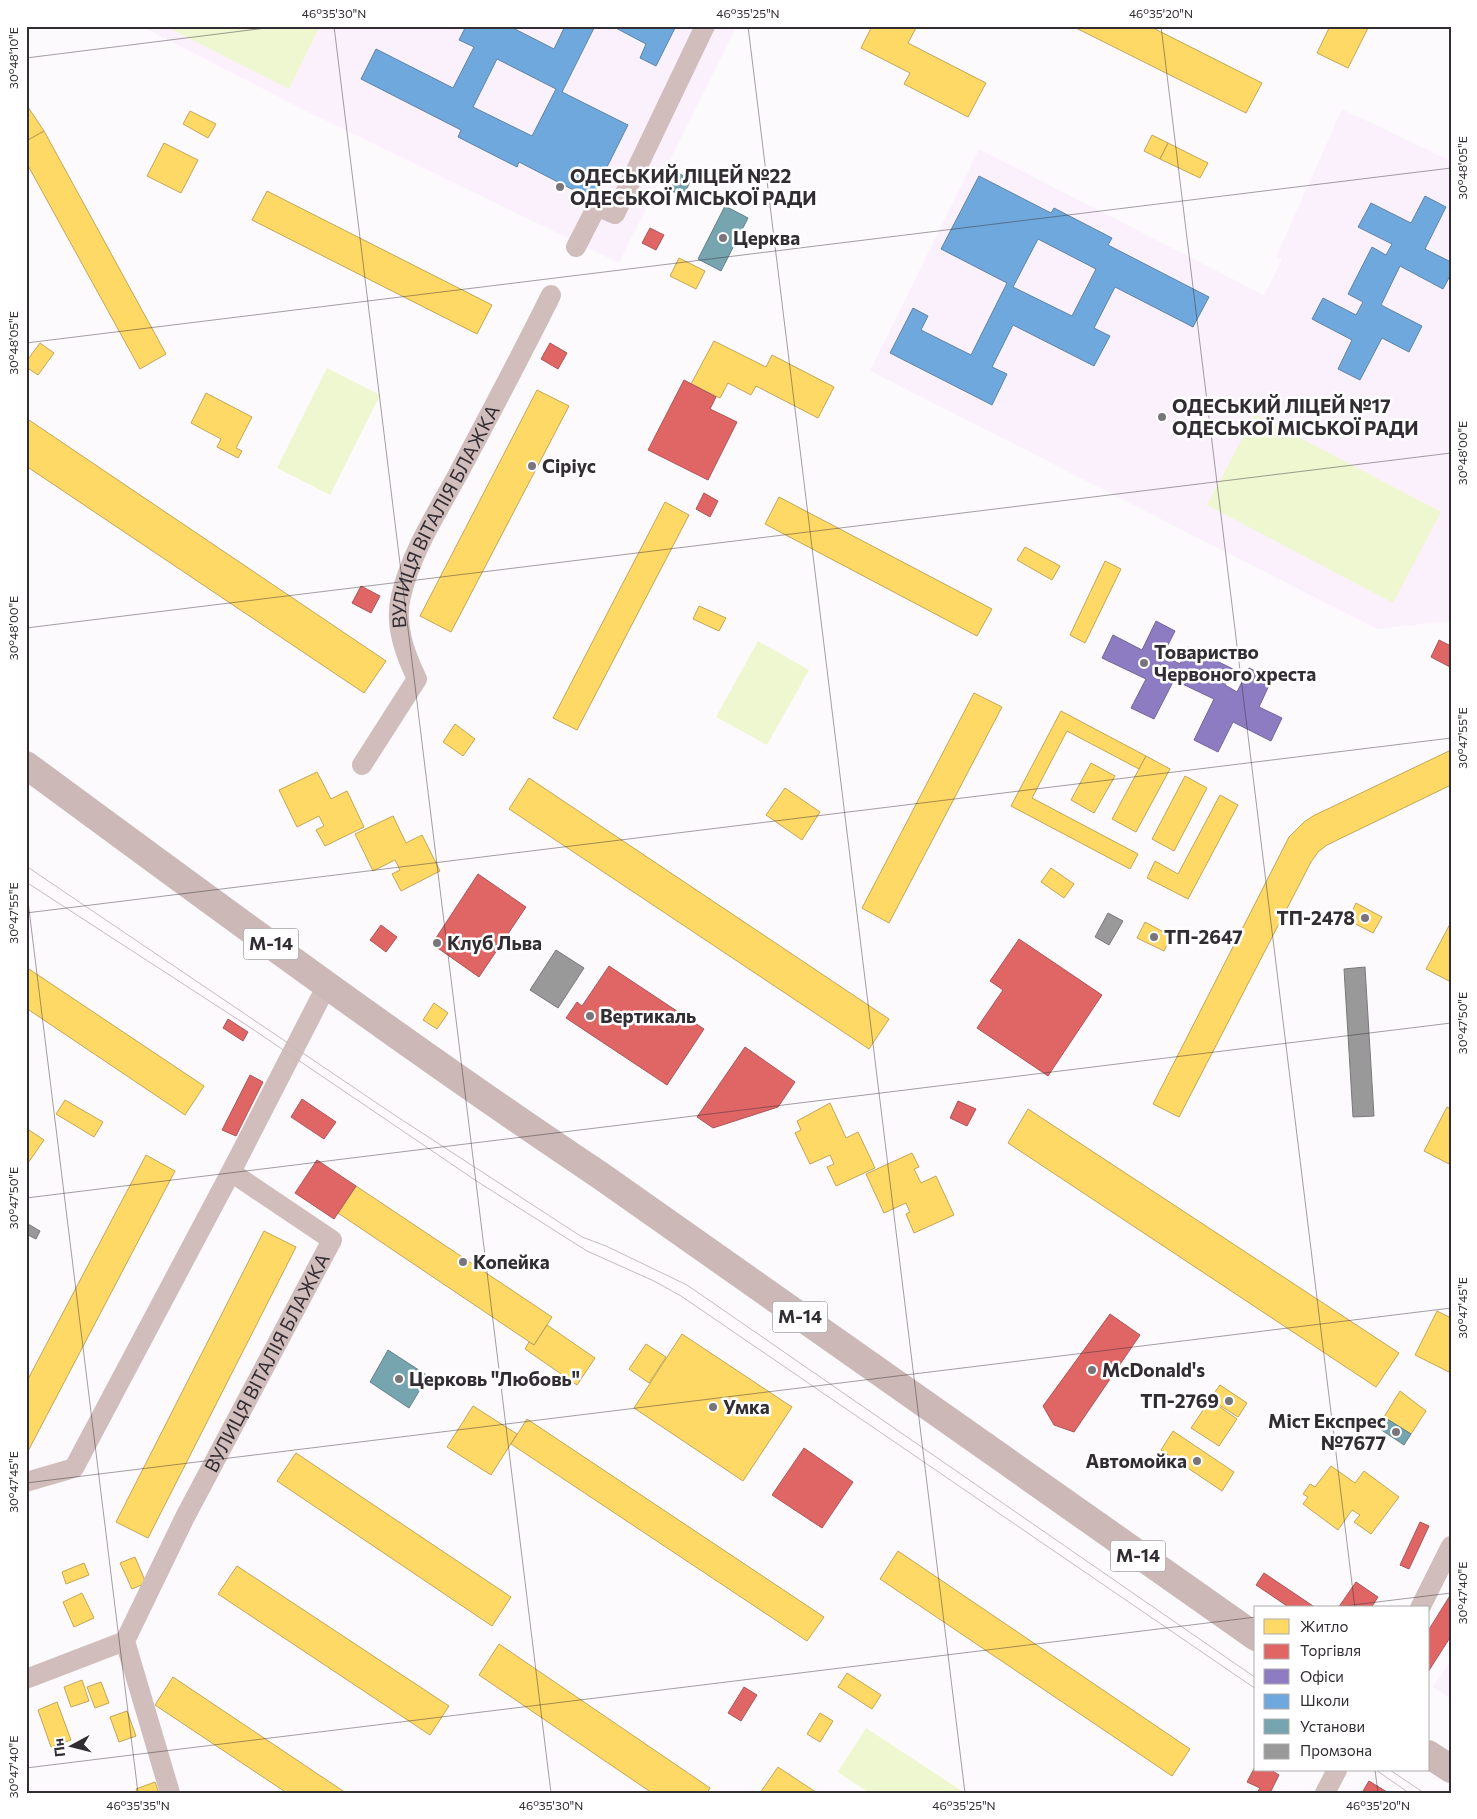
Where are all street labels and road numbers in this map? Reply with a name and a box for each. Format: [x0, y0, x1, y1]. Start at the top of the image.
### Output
street label: ВУЛИЦЯ ВІТАЛІЯ БЛАЖКА [387, 401, 504, 629]
road number: М-14 [244, 929, 298, 960]
street label: ВУЛИЦЯ ВІТАЛІЯ БЛАЖКА [199, 1249, 334, 1476]
road number: М-14 [772, 1301, 828, 1332]
road number: М-14 [1110, 1540, 1166, 1572]

